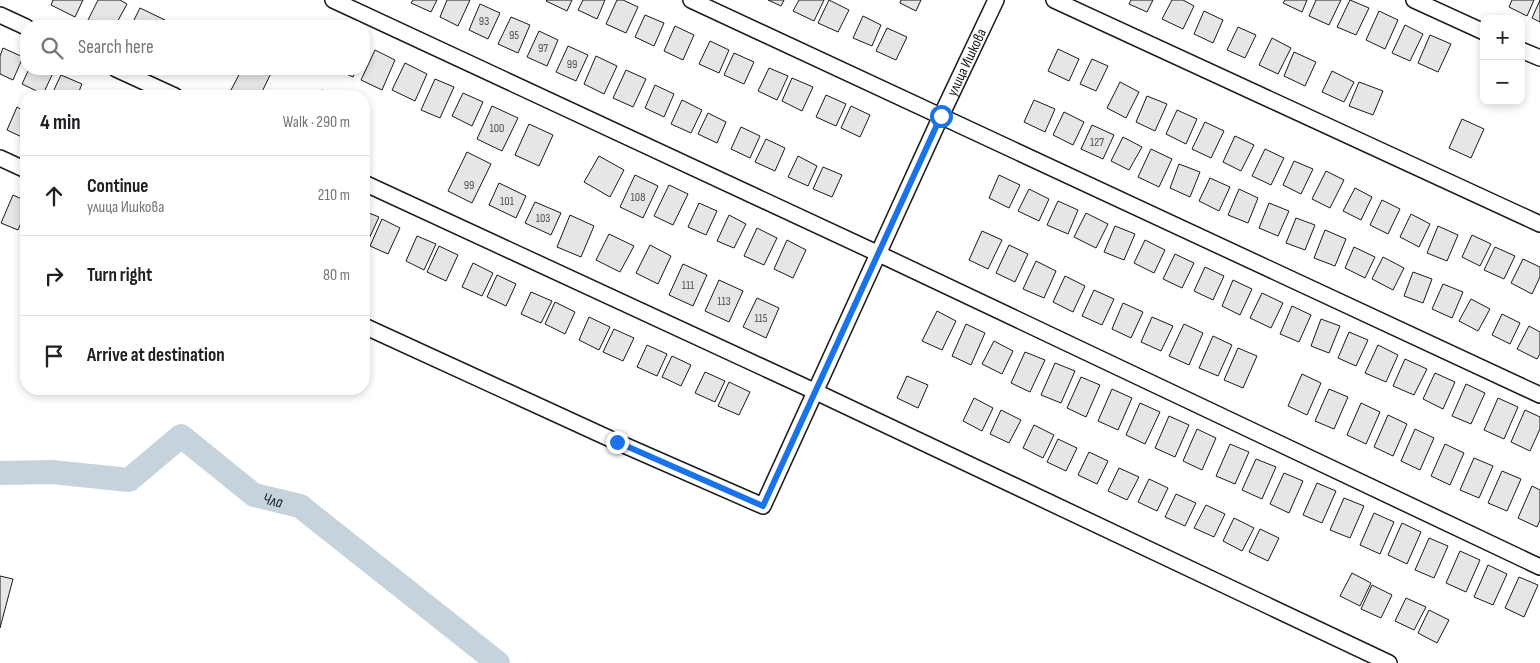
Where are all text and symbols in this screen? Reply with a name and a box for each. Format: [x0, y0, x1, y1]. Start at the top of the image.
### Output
house number: 93 [479, 14, 489, 29]
map controls [1480, 15, 1525, 105]
button: + [1480, 15, 1525, 60]
search box [20, 20, 370, 75]
street label: улица Ишкова [943, 25, 991, 99]
house number: 95 [509, 28, 519, 43]
icon: search [38, 34, 66, 62]
text: Search here [78, 36, 154, 59]
house number: 97 [538, 41, 548, 56]
house number: 99 [567, 57, 577, 72]
button: − [1480, 60, 1525, 105]
route start [930, 105, 953, 128]
text: 4 min [40, 110, 81, 135]
text: Walk · 290 m [283, 113, 350, 132]
house number: 100 [490, 121, 504, 136]
house number: 127 [1090, 135, 1104, 150]
text: Continue [87, 175, 148, 198]
house number: 99 [464, 178, 474, 193]
icon: ahead [40, 182, 68, 210]
text: 210 m [318, 186, 350, 205]
house number: 108 [631, 190, 645, 205]
house number: 101 [500, 194, 515, 209]
text: улица Ишкова [87, 198, 164, 217]
house number: 103 [536, 211, 550, 226]
icon: right [40, 262, 68, 290]
text: Turn right [87, 264, 152, 287]
text: 80 m [323, 266, 350, 285]
house number: 111 [682, 278, 695, 293]
house number: 113 [717, 294, 731, 309]
house number: 115 [754, 311, 768, 326]
icon: arrive [40, 342, 68, 370]
text: Arrive at destination [87, 344, 225, 367]
route end [606, 431, 629, 454]
water label: Чла [261, 489, 285, 513]

